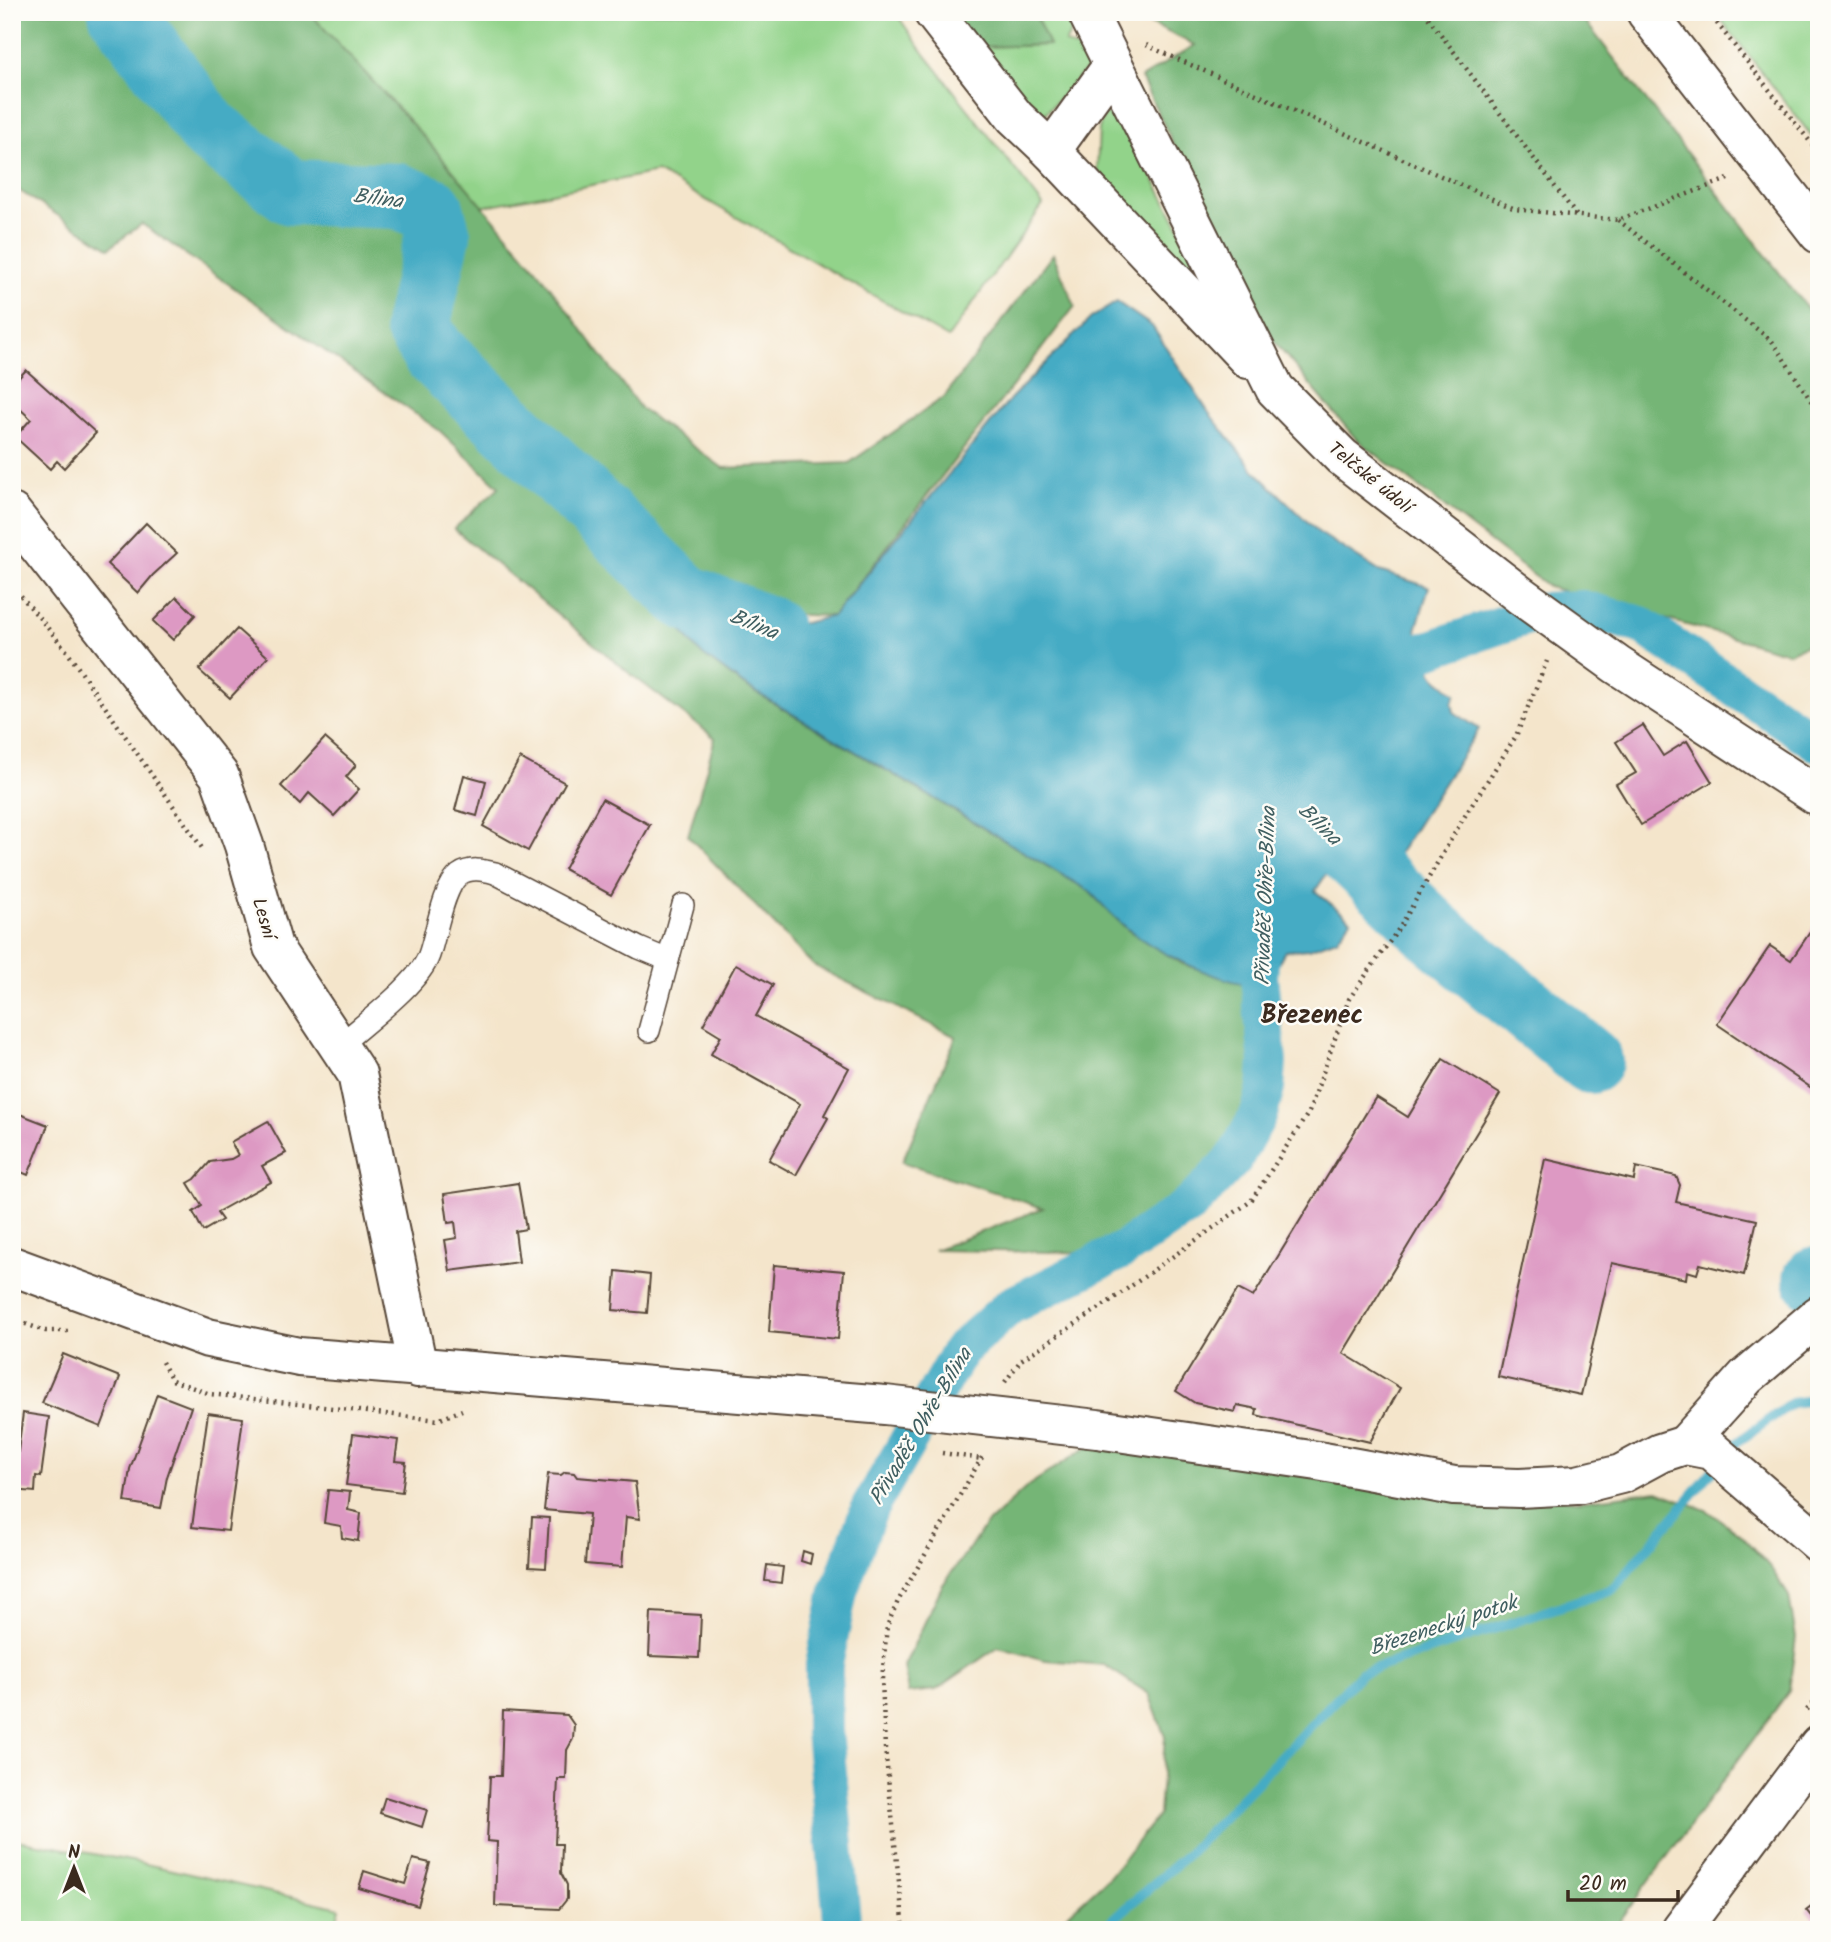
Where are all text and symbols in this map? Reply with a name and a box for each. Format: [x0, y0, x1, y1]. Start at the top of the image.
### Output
water label: Bílina [351, 180, 406, 219]
street label: Telčské údolí [1321, 435, 1421, 524]
water label: Bílina [724, 601, 784, 650]
water label: Bílina [1290, 796, 1349, 855]
water label: Přivaděč Ohře-Bílina [1247, 805, 1286, 986]
street label: Lesní [243, 894, 284, 946]
district label: Březenec [1261, 995, 1363, 1037]
water label: Přivaděč Ohře-Bílina [861, 1341, 982, 1512]
water label: Březenecký potok [1365, 1586, 1524, 1666]
north arrow [38, 1834, 108, 1904]
text: N [68, 1838, 80, 1868]
scale bar [1568, 1858, 1679, 1902]
text: 20 m [1579, 1868, 1627, 1901]

